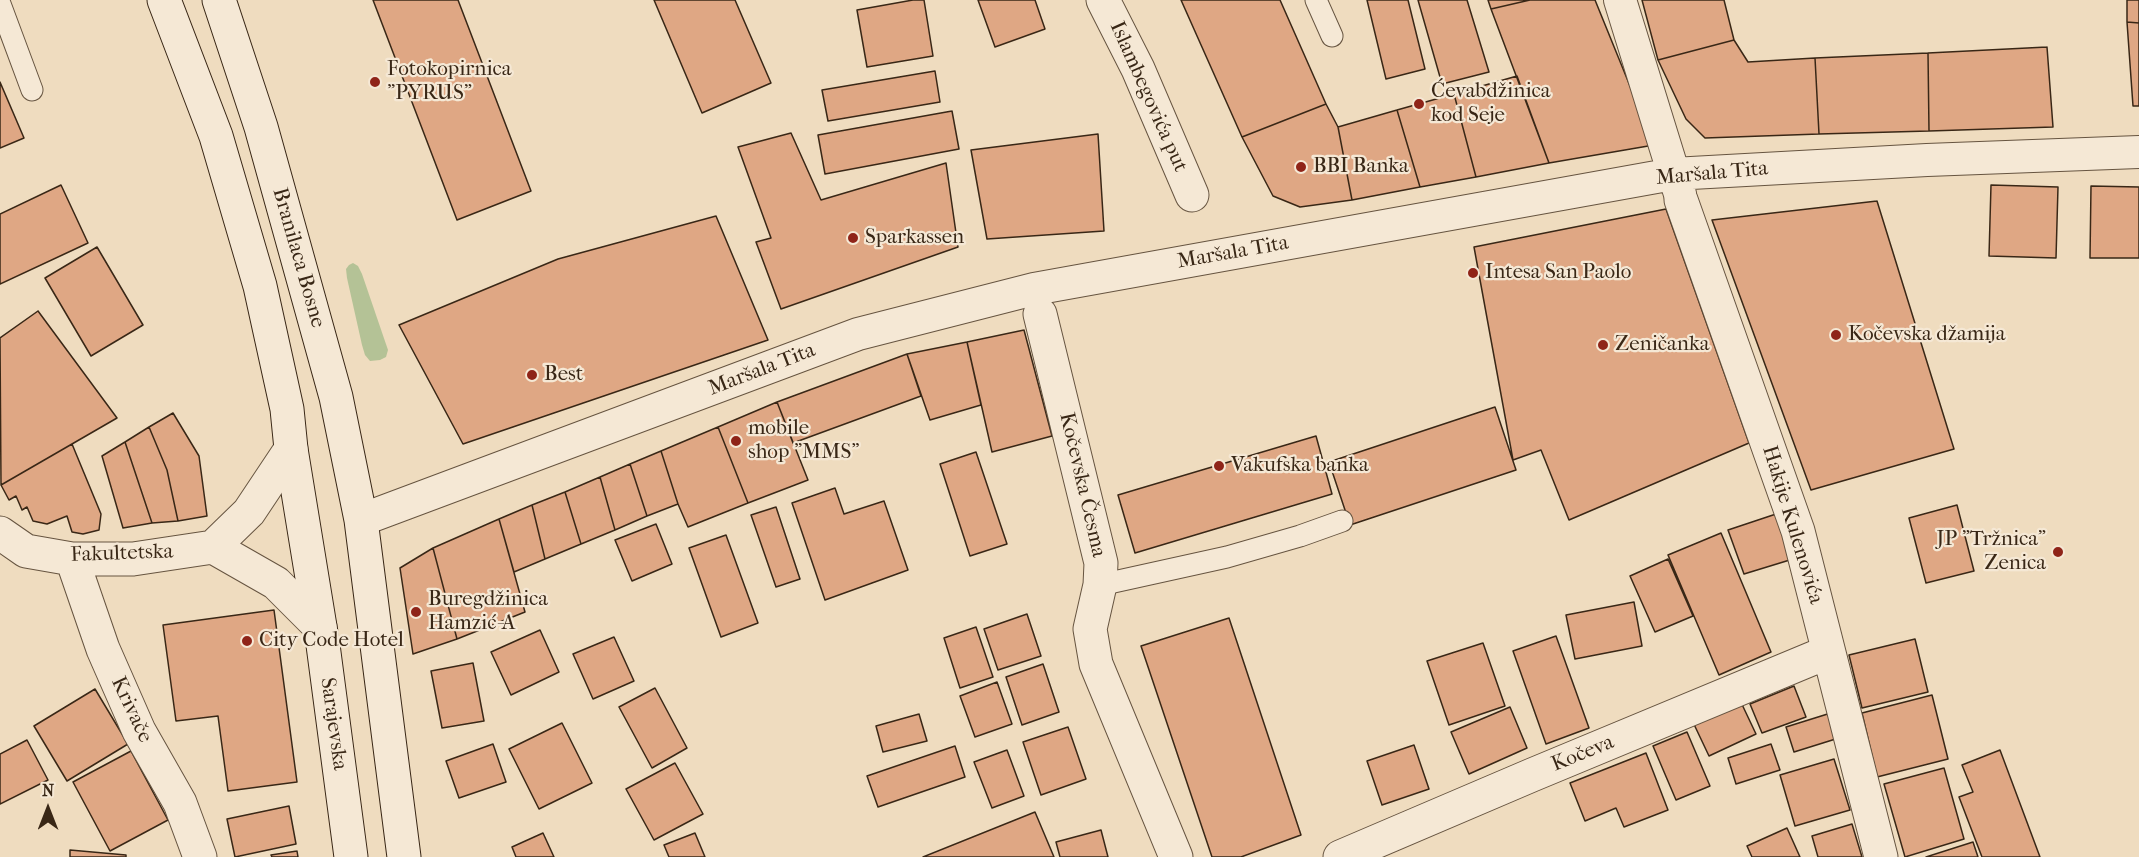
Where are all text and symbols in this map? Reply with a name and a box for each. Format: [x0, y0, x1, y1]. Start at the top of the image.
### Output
street label: Islambegovića put [1104, 18, 1192, 176]
place label: Fotokopirnica "PYRUS" [387, 57, 512, 107]
marker: Fotokopirnica "PYRUS" [368, 75, 382, 89]
place label: Ćevabdžinica kod Seje [1431, 79, 1550, 129]
marker: Ćevabdžinica kod Seje [1412, 97, 1426, 111]
place label: BBI Banka [1313, 154, 1409, 180]
street label: Maršala Tita [1655, 157, 1769, 191]
marker: BBI Banka [1294, 160, 1308, 174]
street label: Branilaca Bosne [266, 185, 330, 331]
place label: Sparkassen [865, 225, 964, 251]
marker: Sparkassen [846, 231, 860, 245]
street label: Maršala Tita [1175, 231, 1291, 275]
place label: Intesa San Paolo [1485, 260, 1631, 286]
marker: Intesa San Paolo [1466, 266, 1480, 280]
place label: Kočevska džamija [1848, 322, 2005, 348]
marker: Kočevska džamija [1829, 328, 1843, 342]
place label: Zeničanka [1615, 332, 1709, 358]
street label: Maršala Tita [705, 338, 819, 402]
marker: Zeničanka [1596, 338, 1610, 352]
place label: Best [544, 362, 583, 388]
marker: Best [525, 368, 539, 382]
street label: Kočevska Česma [1053, 410, 1111, 560]
place label: mobile shop "MMS" [748, 416, 859, 466]
marker: mobile shop "MMS" [729, 434, 743, 448]
street label: Hakije Kulenovića [1756, 443, 1828, 607]
place label: Vakufska banka [1231, 453, 1369, 479]
marker: Vakufska banka [1212, 459, 1226, 473]
place label: JP "Tržnica" Zenica [1937, 527, 2046, 577]
street label: Fakultetska [70, 540, 174, 568]
marker: JP "Tržnica" Zenica [2051, 545, 2065, 559]
place label: Buregdžinica Hamzić-A [428, 587, 548, 637]
marker: Buregdžinica Hamzić-A [409, 605, 423, 619]
place label: City Code Hotel [259, 628, 404, 654]
marker: City Code Hotel [240, 634, 254, 648]
street label: Krivače [105, 673, 157, 747]
street label: Sarajevska [314, 676, 352, 772]
street label: Kočeva [1548, 730, 1618, 778]
north arrow [18, 779, 78, 839]
text: N [42, 781, 54, 800]

